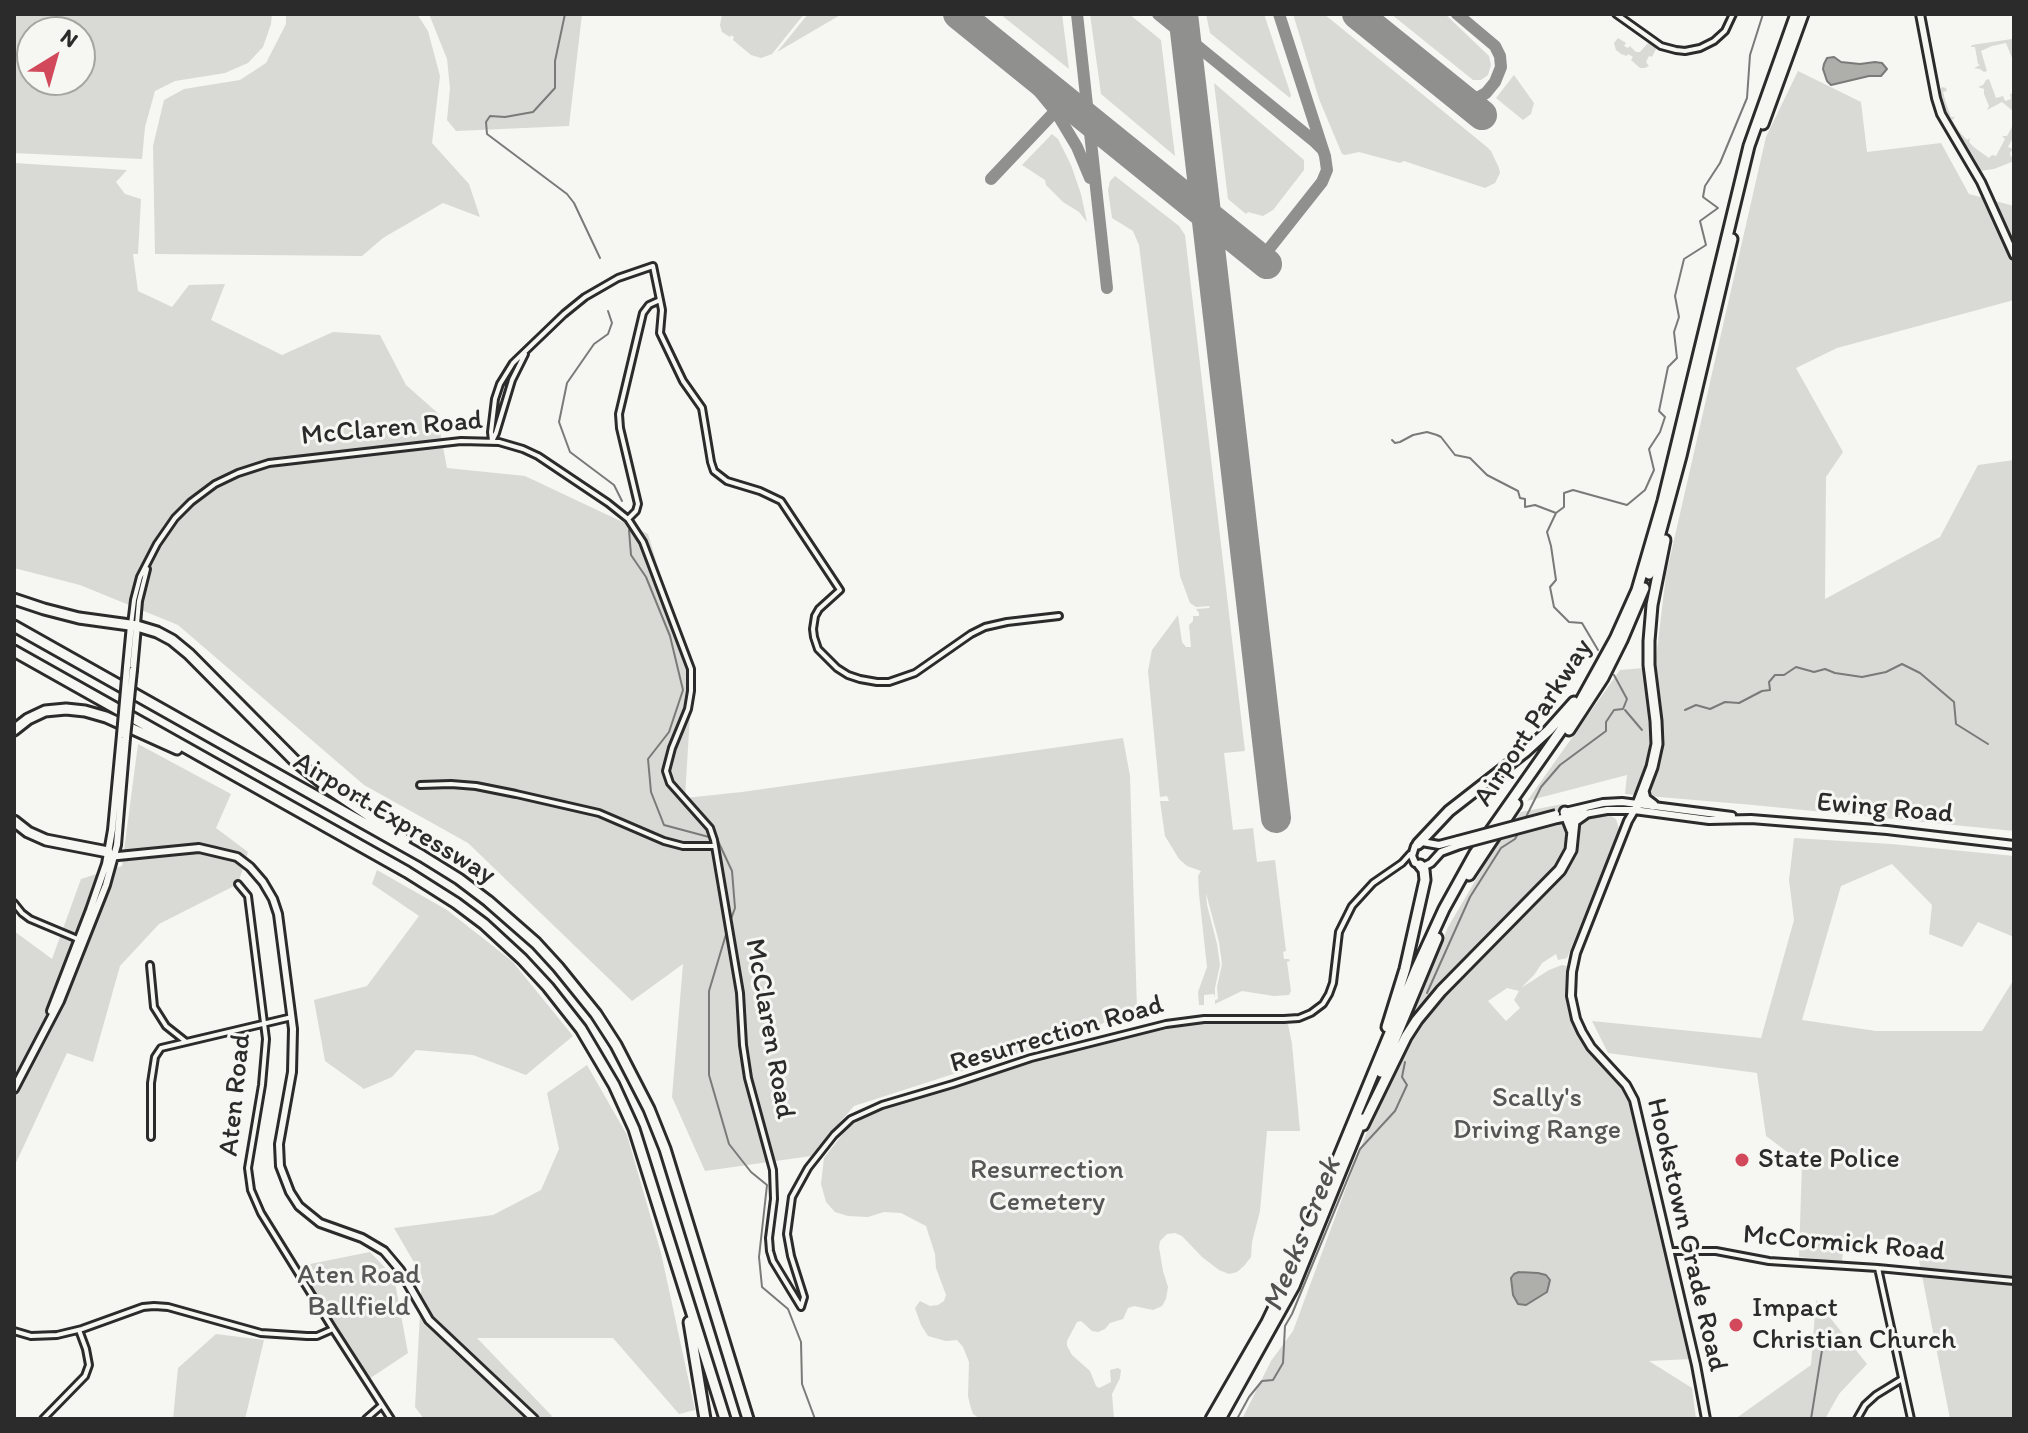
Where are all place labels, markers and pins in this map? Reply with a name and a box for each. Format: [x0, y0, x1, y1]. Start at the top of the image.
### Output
place label: State Police [1758, 1143, 1900, 1177]
marker: State Police [1733, 1151, 1751, 1169]
place label: Impact Christian Church [1752, 1292, 1956, 1358]
marker: Impact Christian Church [1727, 1316, 1745, 1334]

